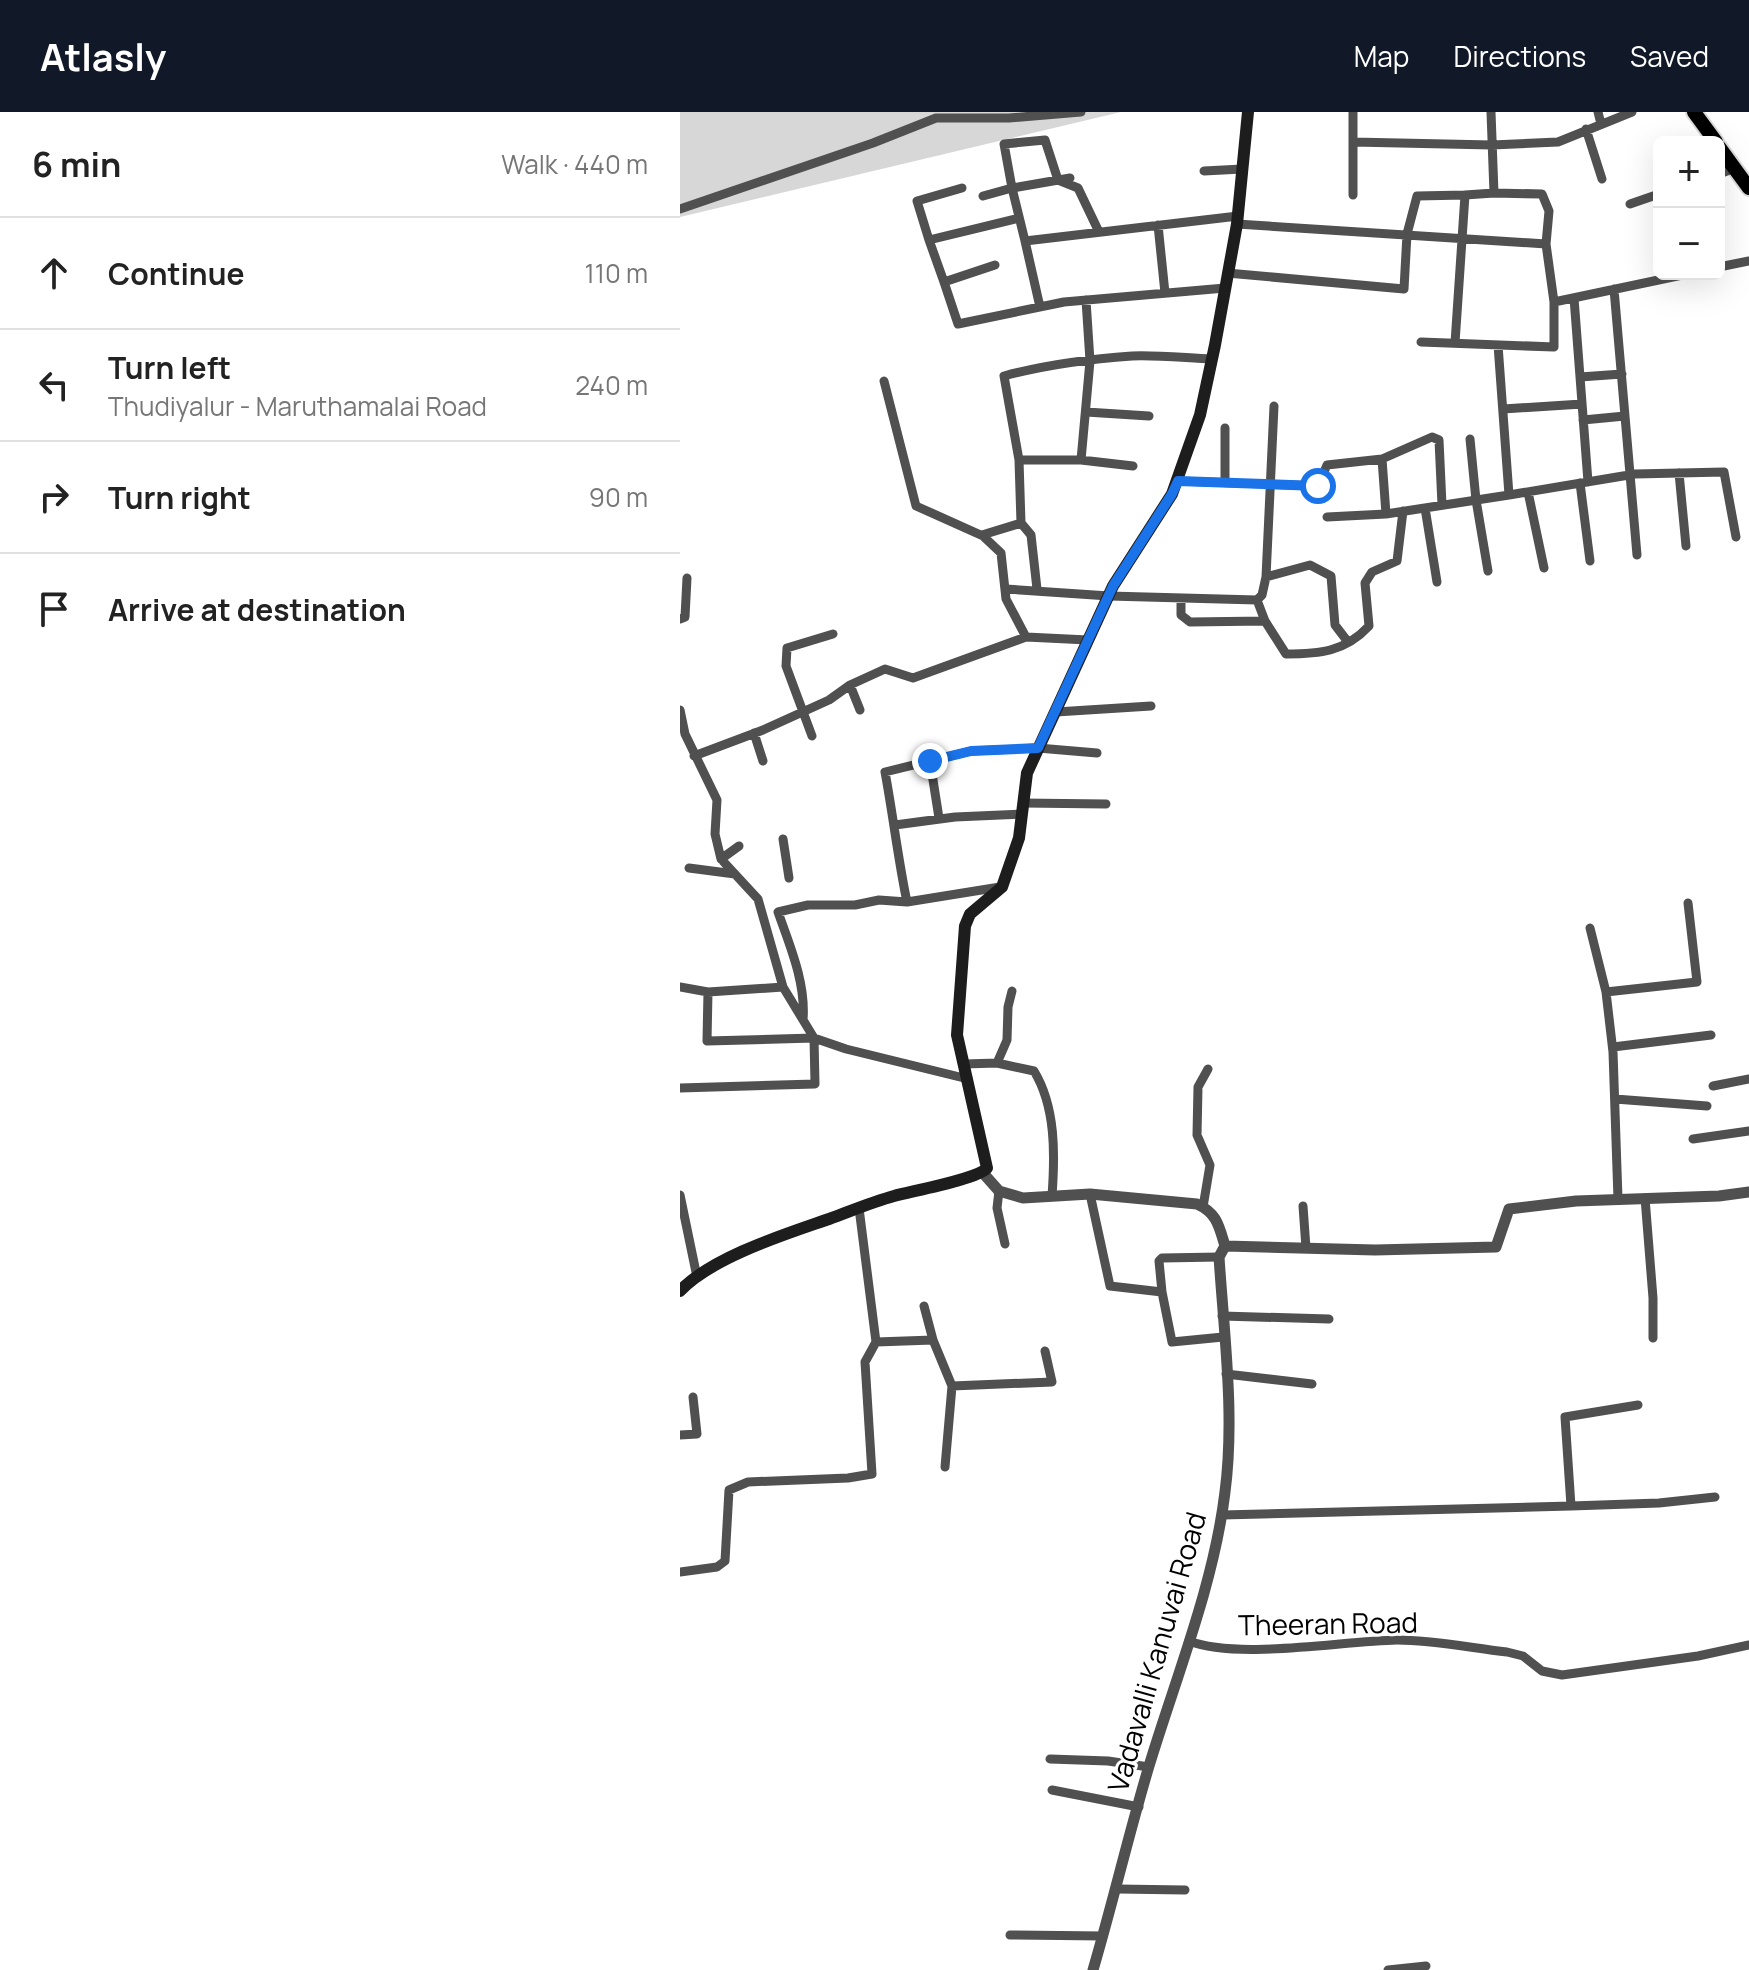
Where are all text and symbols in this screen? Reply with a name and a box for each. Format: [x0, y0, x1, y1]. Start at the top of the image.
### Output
text: Atlasly [40, 30, 166, 82]
text: Map [1354, 37, 1409, 75]
text: Directions [1453, 37, 1586, 75]
text: Saved [1630, 37, 1709, 75]
map controls [1653, 136, 1725, 280]
button: + [1653, 136, 1725, 208]
text: 6 min [32, 141, 121, 187]
text: Walk · 440 m [501, 146, 648, 182]
button: − [1653, 208, 1725, 280]
icon: ahead [32, 251, 76, 295]
text: Continue [108, 253, 244, 294]
text: 110 m [585, 255, 648, 291]
text: Turn left [108, 347, 231, 388]
icon: left [32, 363, 76, 407]
text: 240 m [575, 367, 648, 403]
text: Thudiyalur - Maruthamalai Road [108, 388, 487, 424]
route start [1300, 468, 1336, 504]
icon: right [32, 475, 76, 519]
text: Turn right [108, 477, 251, 518]
text: 90 m [589, 479, 648, 515]
icon: arrive [32, 587, 76, 631]
text: Arrive at destination [108, 589, 406, 630]
route end [912, 743, 948, 779]
street label: Vadavalli Kanuvai Road [1098, 1507, 1214, 1796]
street label: Theeran Road [1238, 1602, 1418, 1644]

